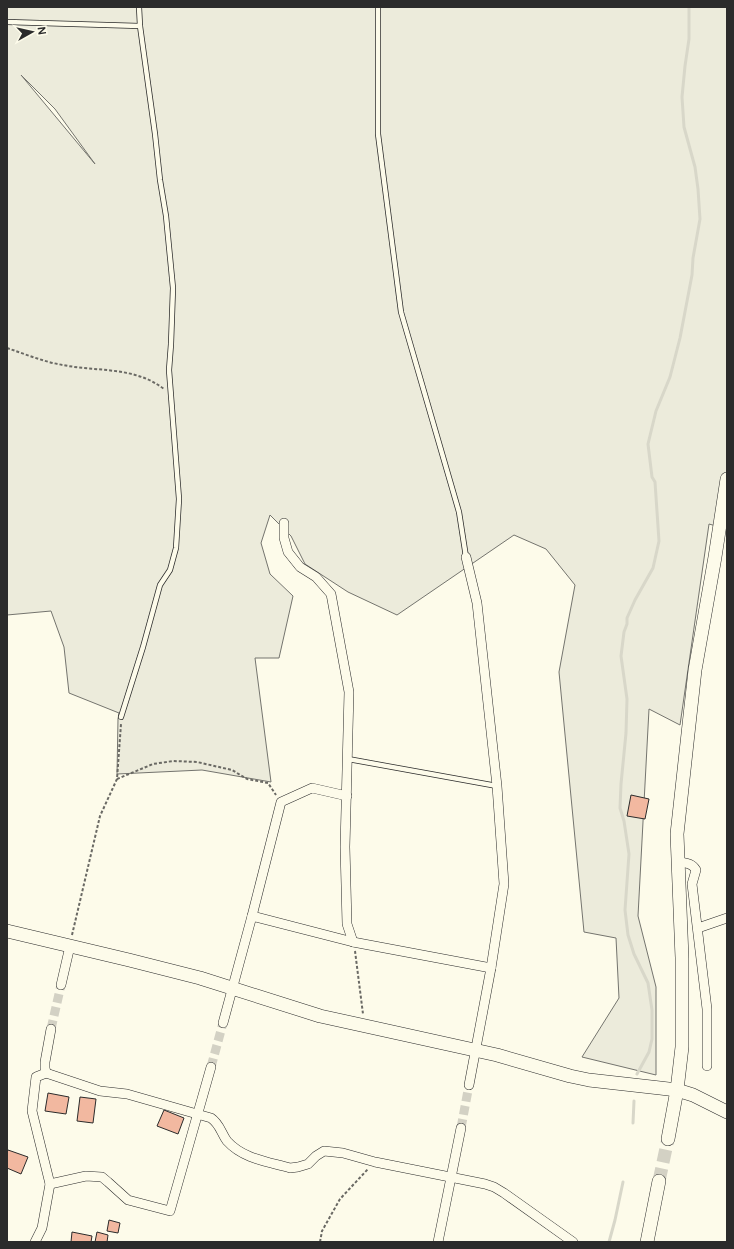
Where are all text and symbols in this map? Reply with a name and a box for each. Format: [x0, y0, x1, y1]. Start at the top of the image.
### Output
north arrow [12, 12, 52, 52]
text: N [34, 26, 49, 36]

